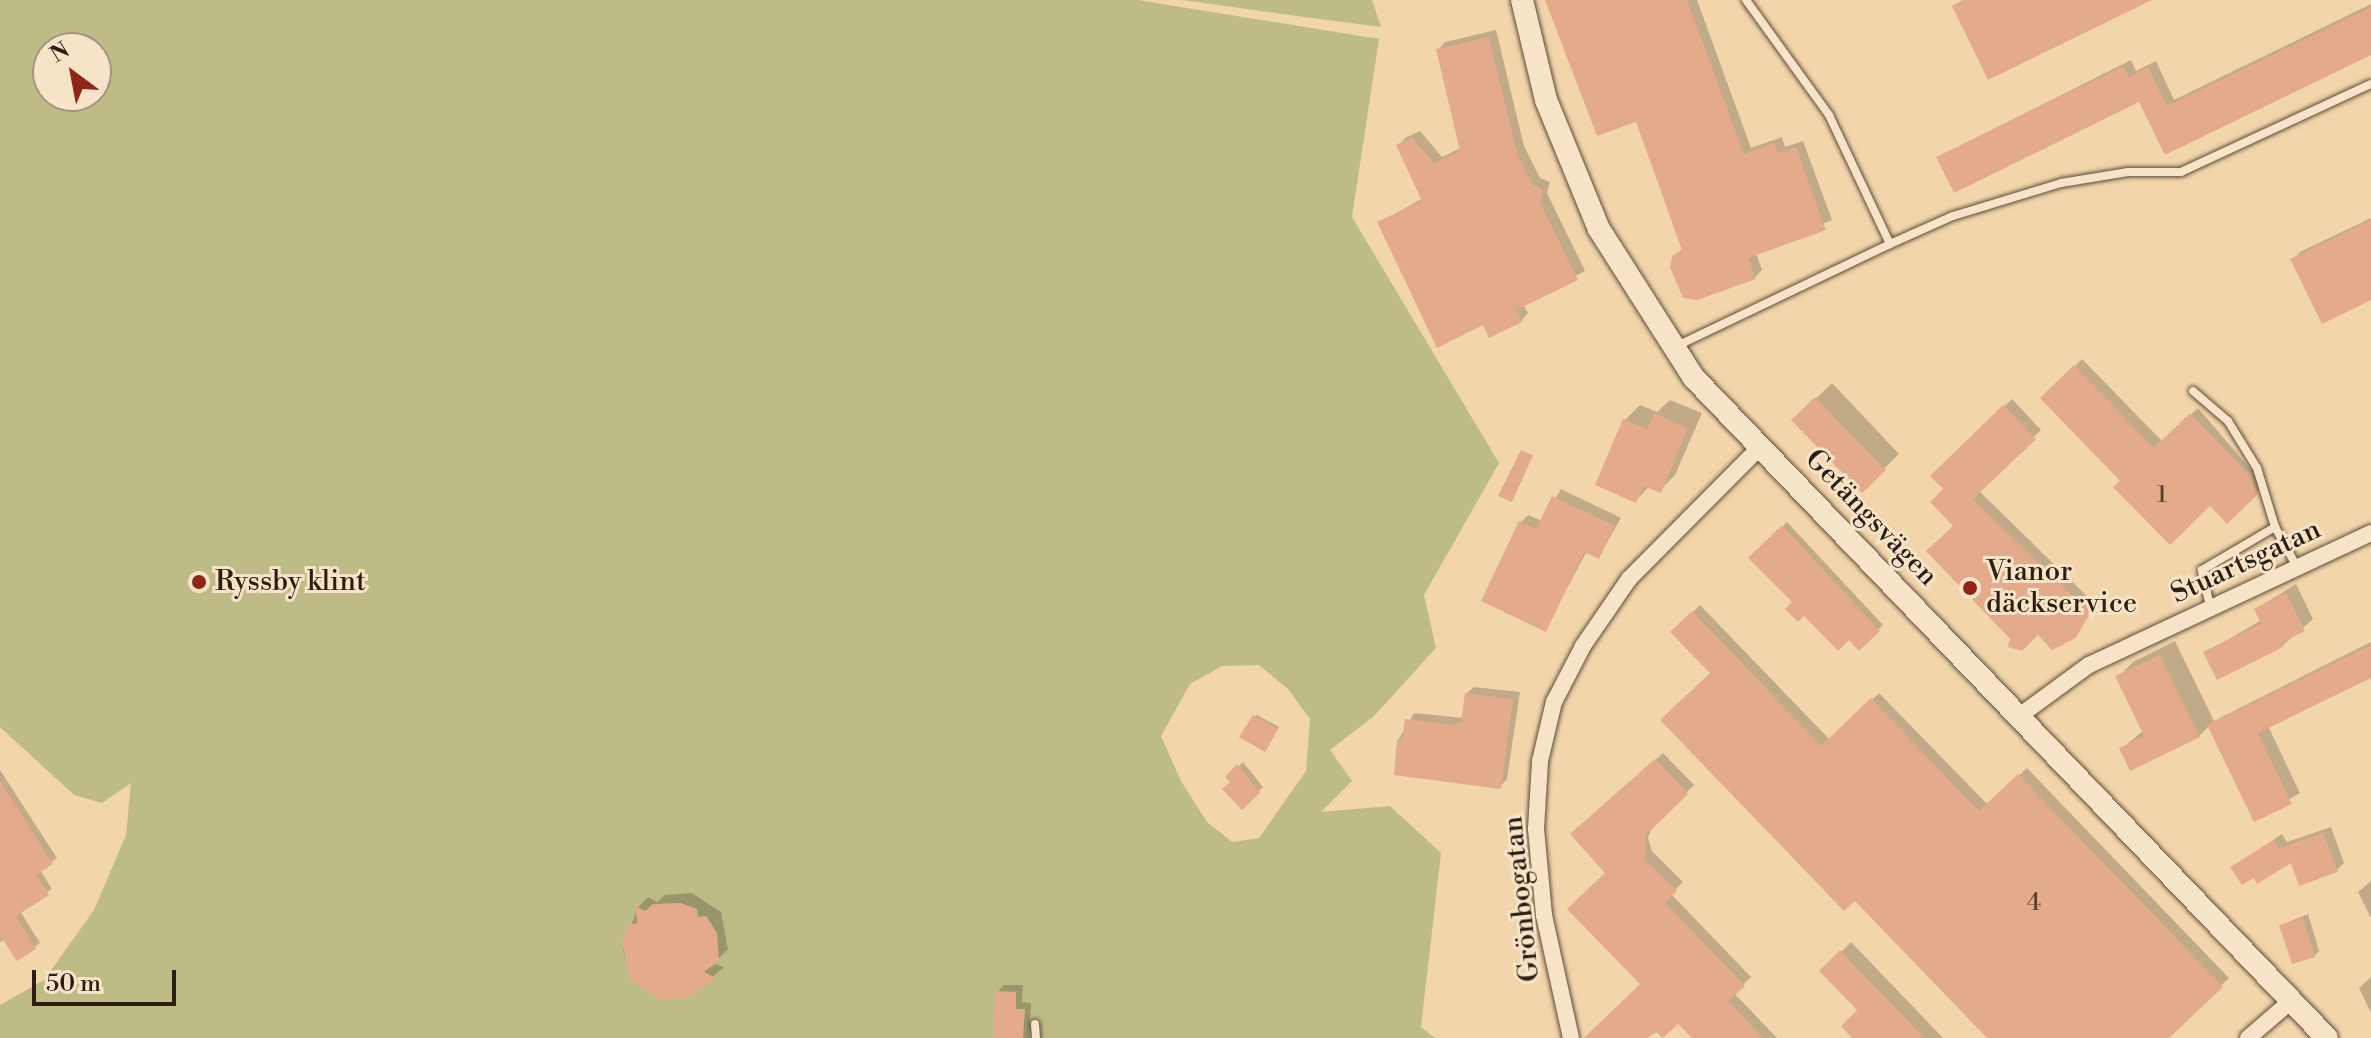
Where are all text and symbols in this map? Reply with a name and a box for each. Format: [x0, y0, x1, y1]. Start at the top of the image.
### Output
north arrow [32, 32, 112, 112]
text: N [46, 37, 75, 69]
street label: Getängsvägen [1798, 443, 1944, 593]
house number: 1 [2157, 482, 2167, 510]
street label: Stuartsgatan [2166, 513, 2326, 611]
place label: Vianor däckservice [1986, 555, 2137, 621]
place label: Ryssby klint [215, 565, 366, 599]
marker: Ryssby klint [190, 573, 208, 591]
marker: Vianor däckservice [1961, 579, 1979, 597]
street label: Grönbogatan [1497, 814, 1547, 984]
house number: 4 [2027, 890, 2041, 918]
scale bar [36, 954, 180, 1004]
text: 50 m [46, 969, 101, 999]

